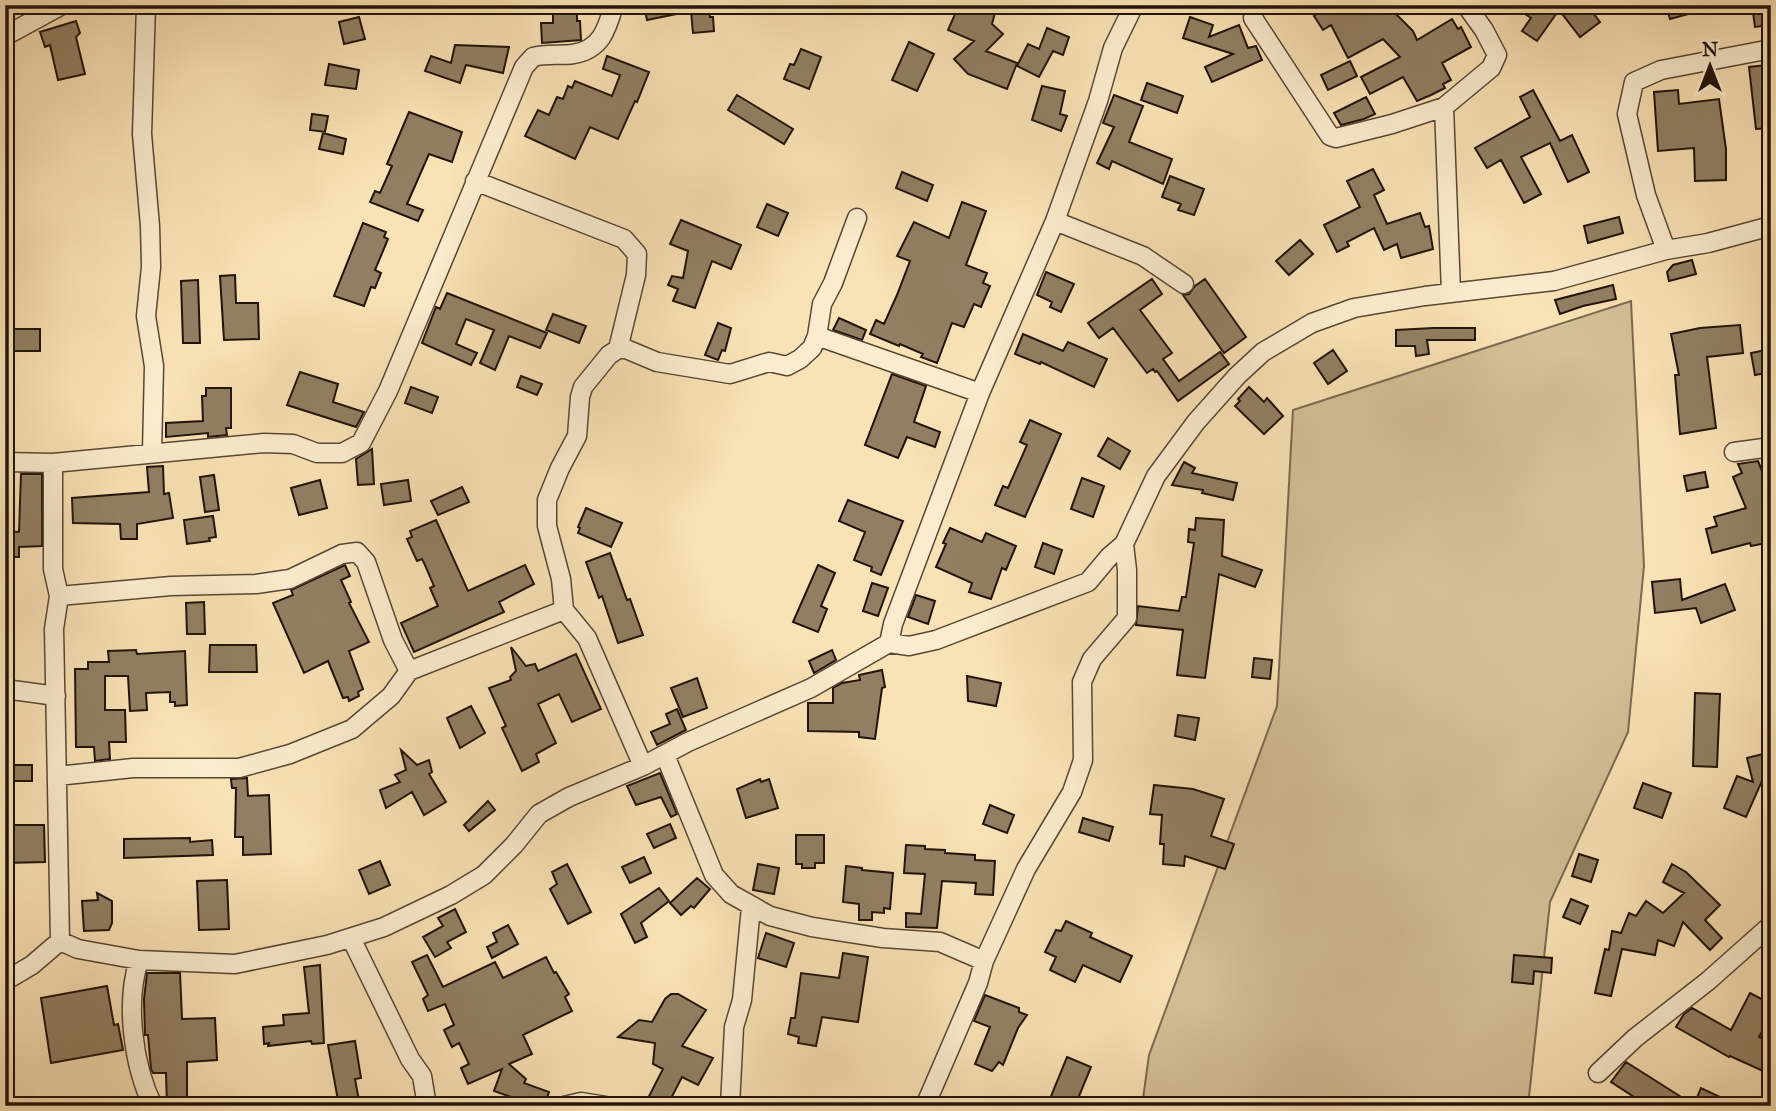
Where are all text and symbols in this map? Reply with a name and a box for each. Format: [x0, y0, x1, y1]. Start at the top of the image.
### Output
north arrow [1674, 32, 1744, 102]
text: N [1702, 38, 1718, 61]

